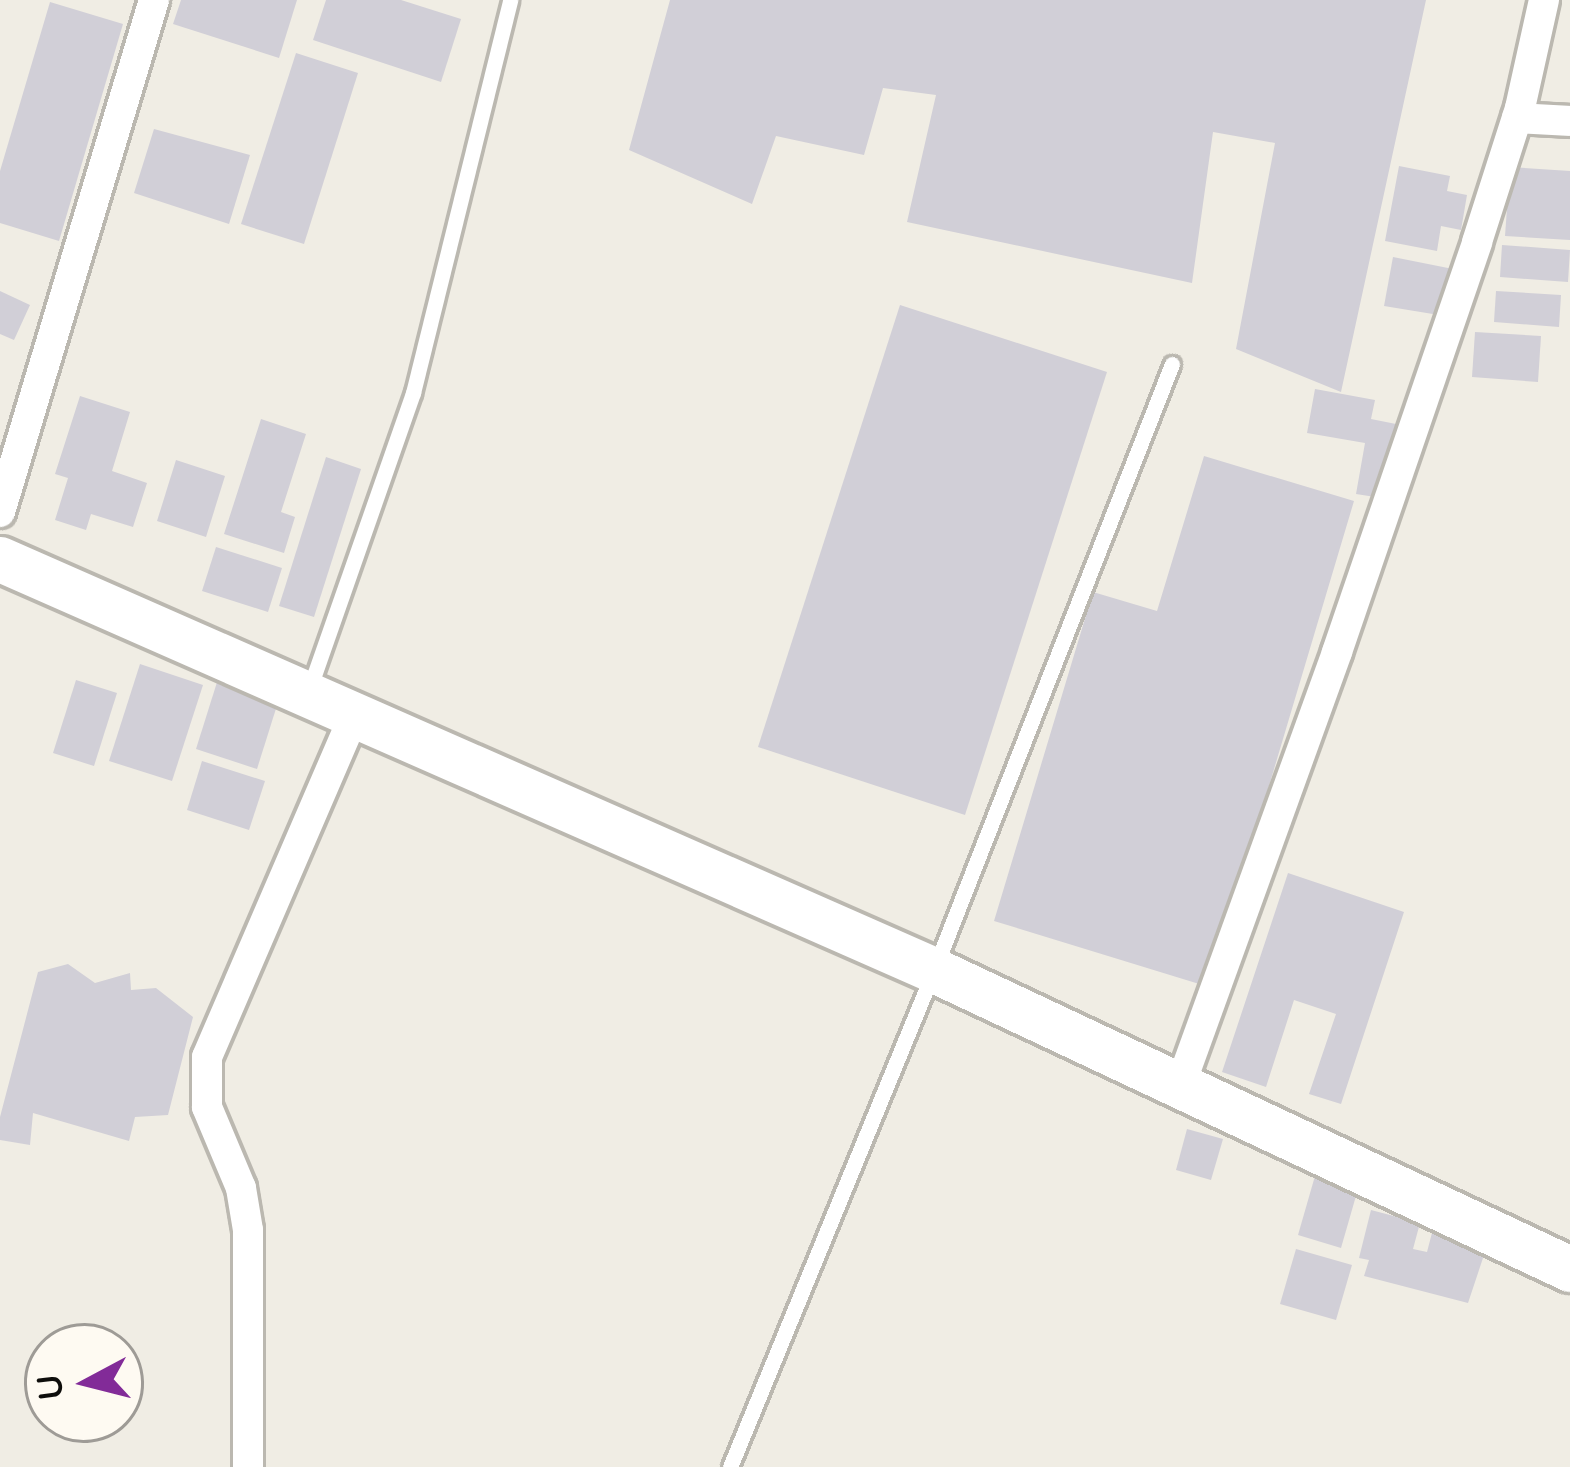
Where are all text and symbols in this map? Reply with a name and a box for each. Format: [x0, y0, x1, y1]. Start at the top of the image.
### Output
north arrow [24, 1323, 144, 1443]
text: U [30, 1372, 72, 1402]

